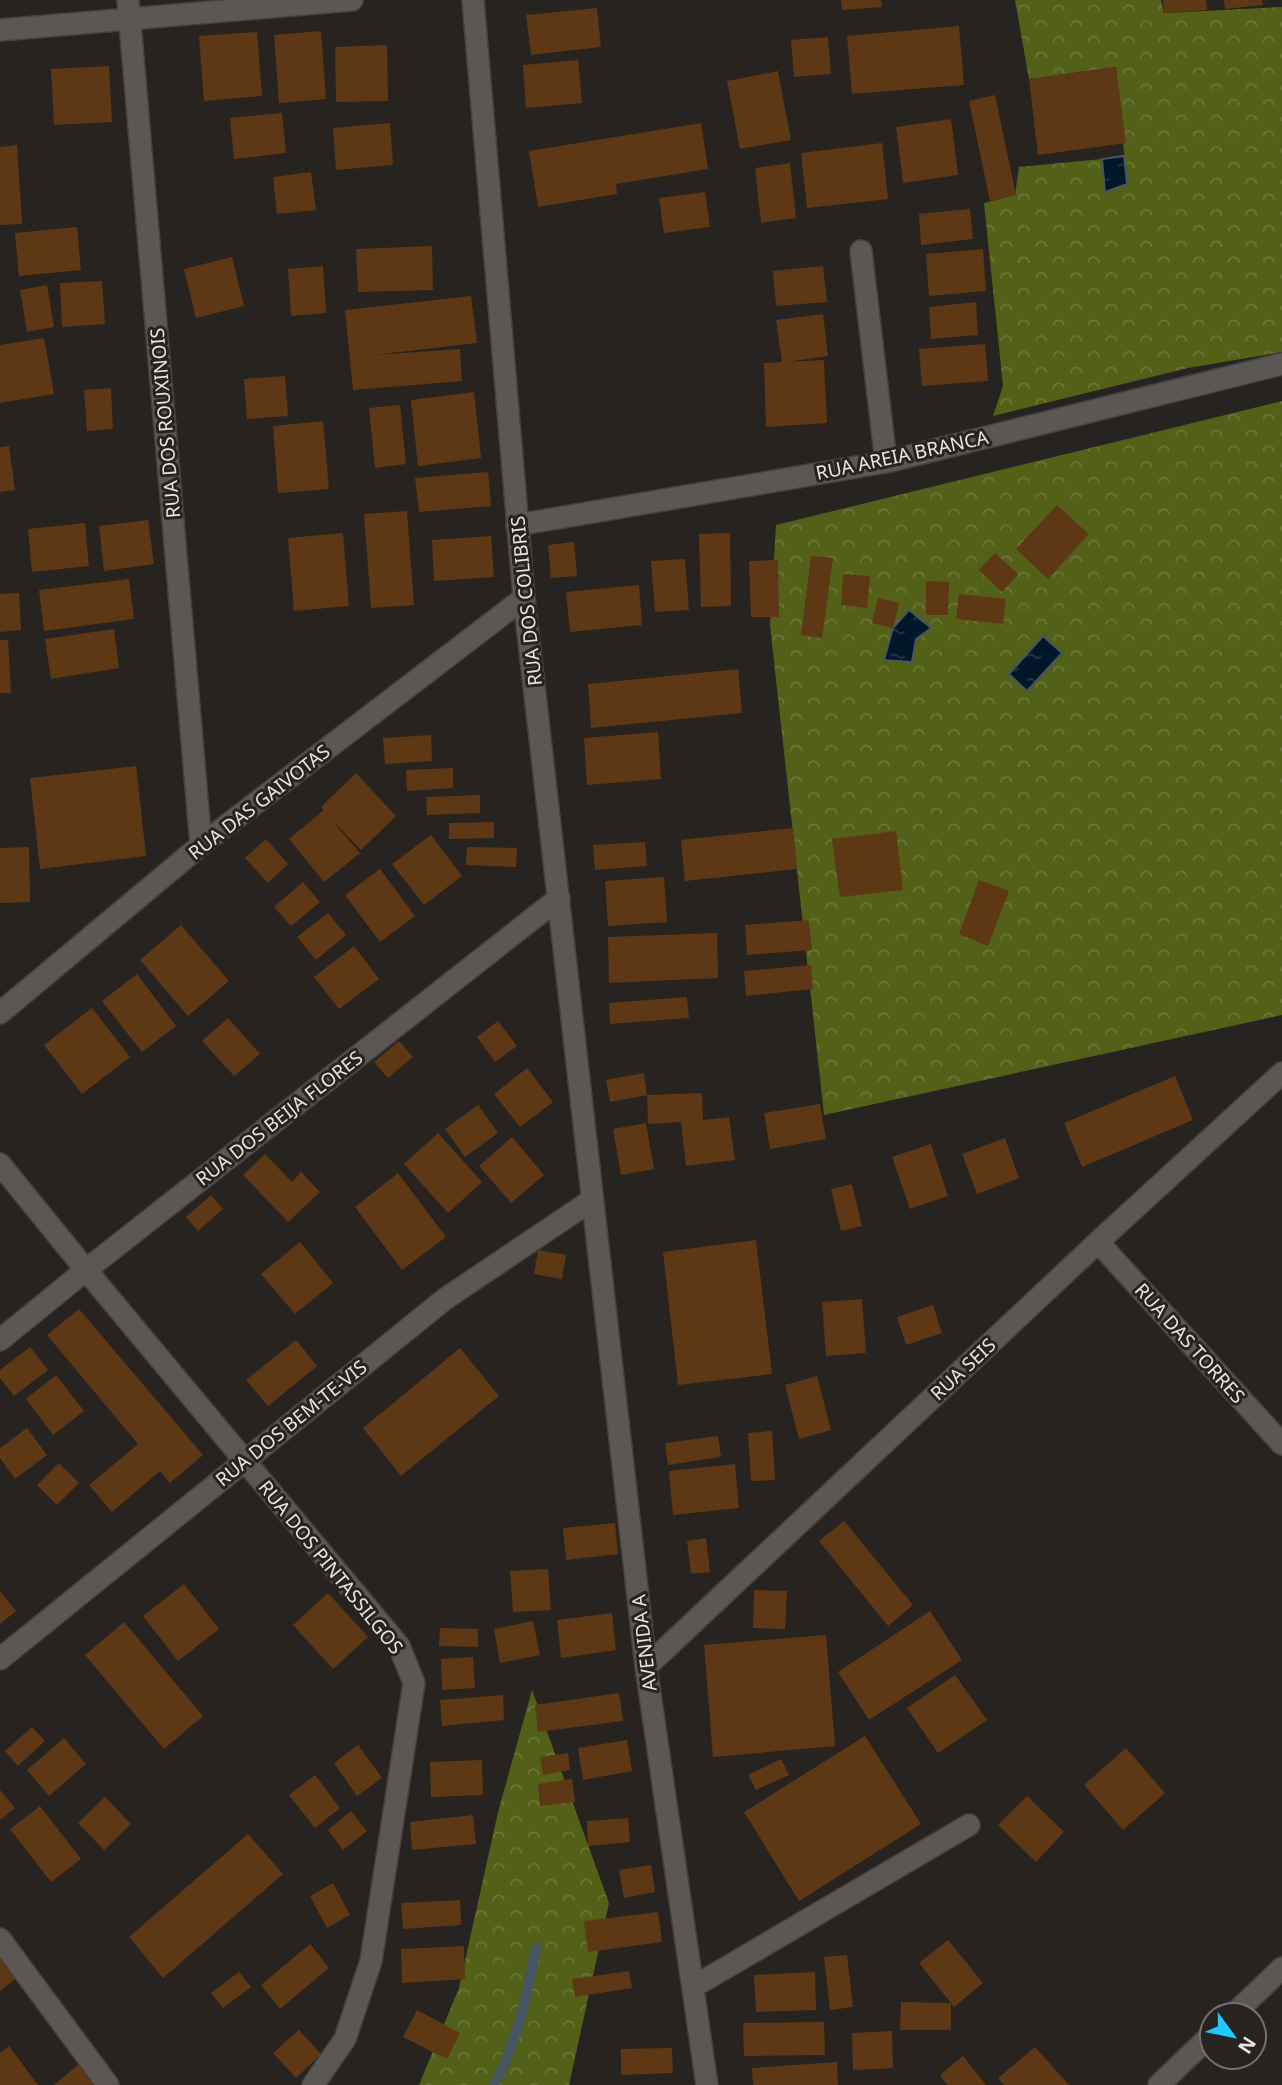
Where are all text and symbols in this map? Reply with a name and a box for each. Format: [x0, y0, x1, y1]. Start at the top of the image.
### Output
street label: RUA DOS ROUXINOIS [144, 327, 186, 519]
street label: RUA AREIA BRANCA [813, 424, 991, 486]
street label: RUA DOS COLIBRIS [504, 515, 548, 687]
street label: RUA DAS GAIVOTAS [183, 738, 335, 866]
street label: RUA DOS BEIJA FLORES [190, 1045, 368, 1191]
street label: RUA DAS TORRES [1129, 1277, 1251, 1409]
street label: RUA SEIS [925, 1332, 1001, 1406]
street label: RUA DOS BEM-TE-VIS [210, 1354, 372, 1492]
street label: RUA DOS PINTASSILGOS [253, 1475, 409, 1659]
street label: AVENIDA A [625, 1592, 663, 1693]
north arrow [1198, 2001, 1268, 2071]
text: N [1232, 2032, 1262, 2059]

